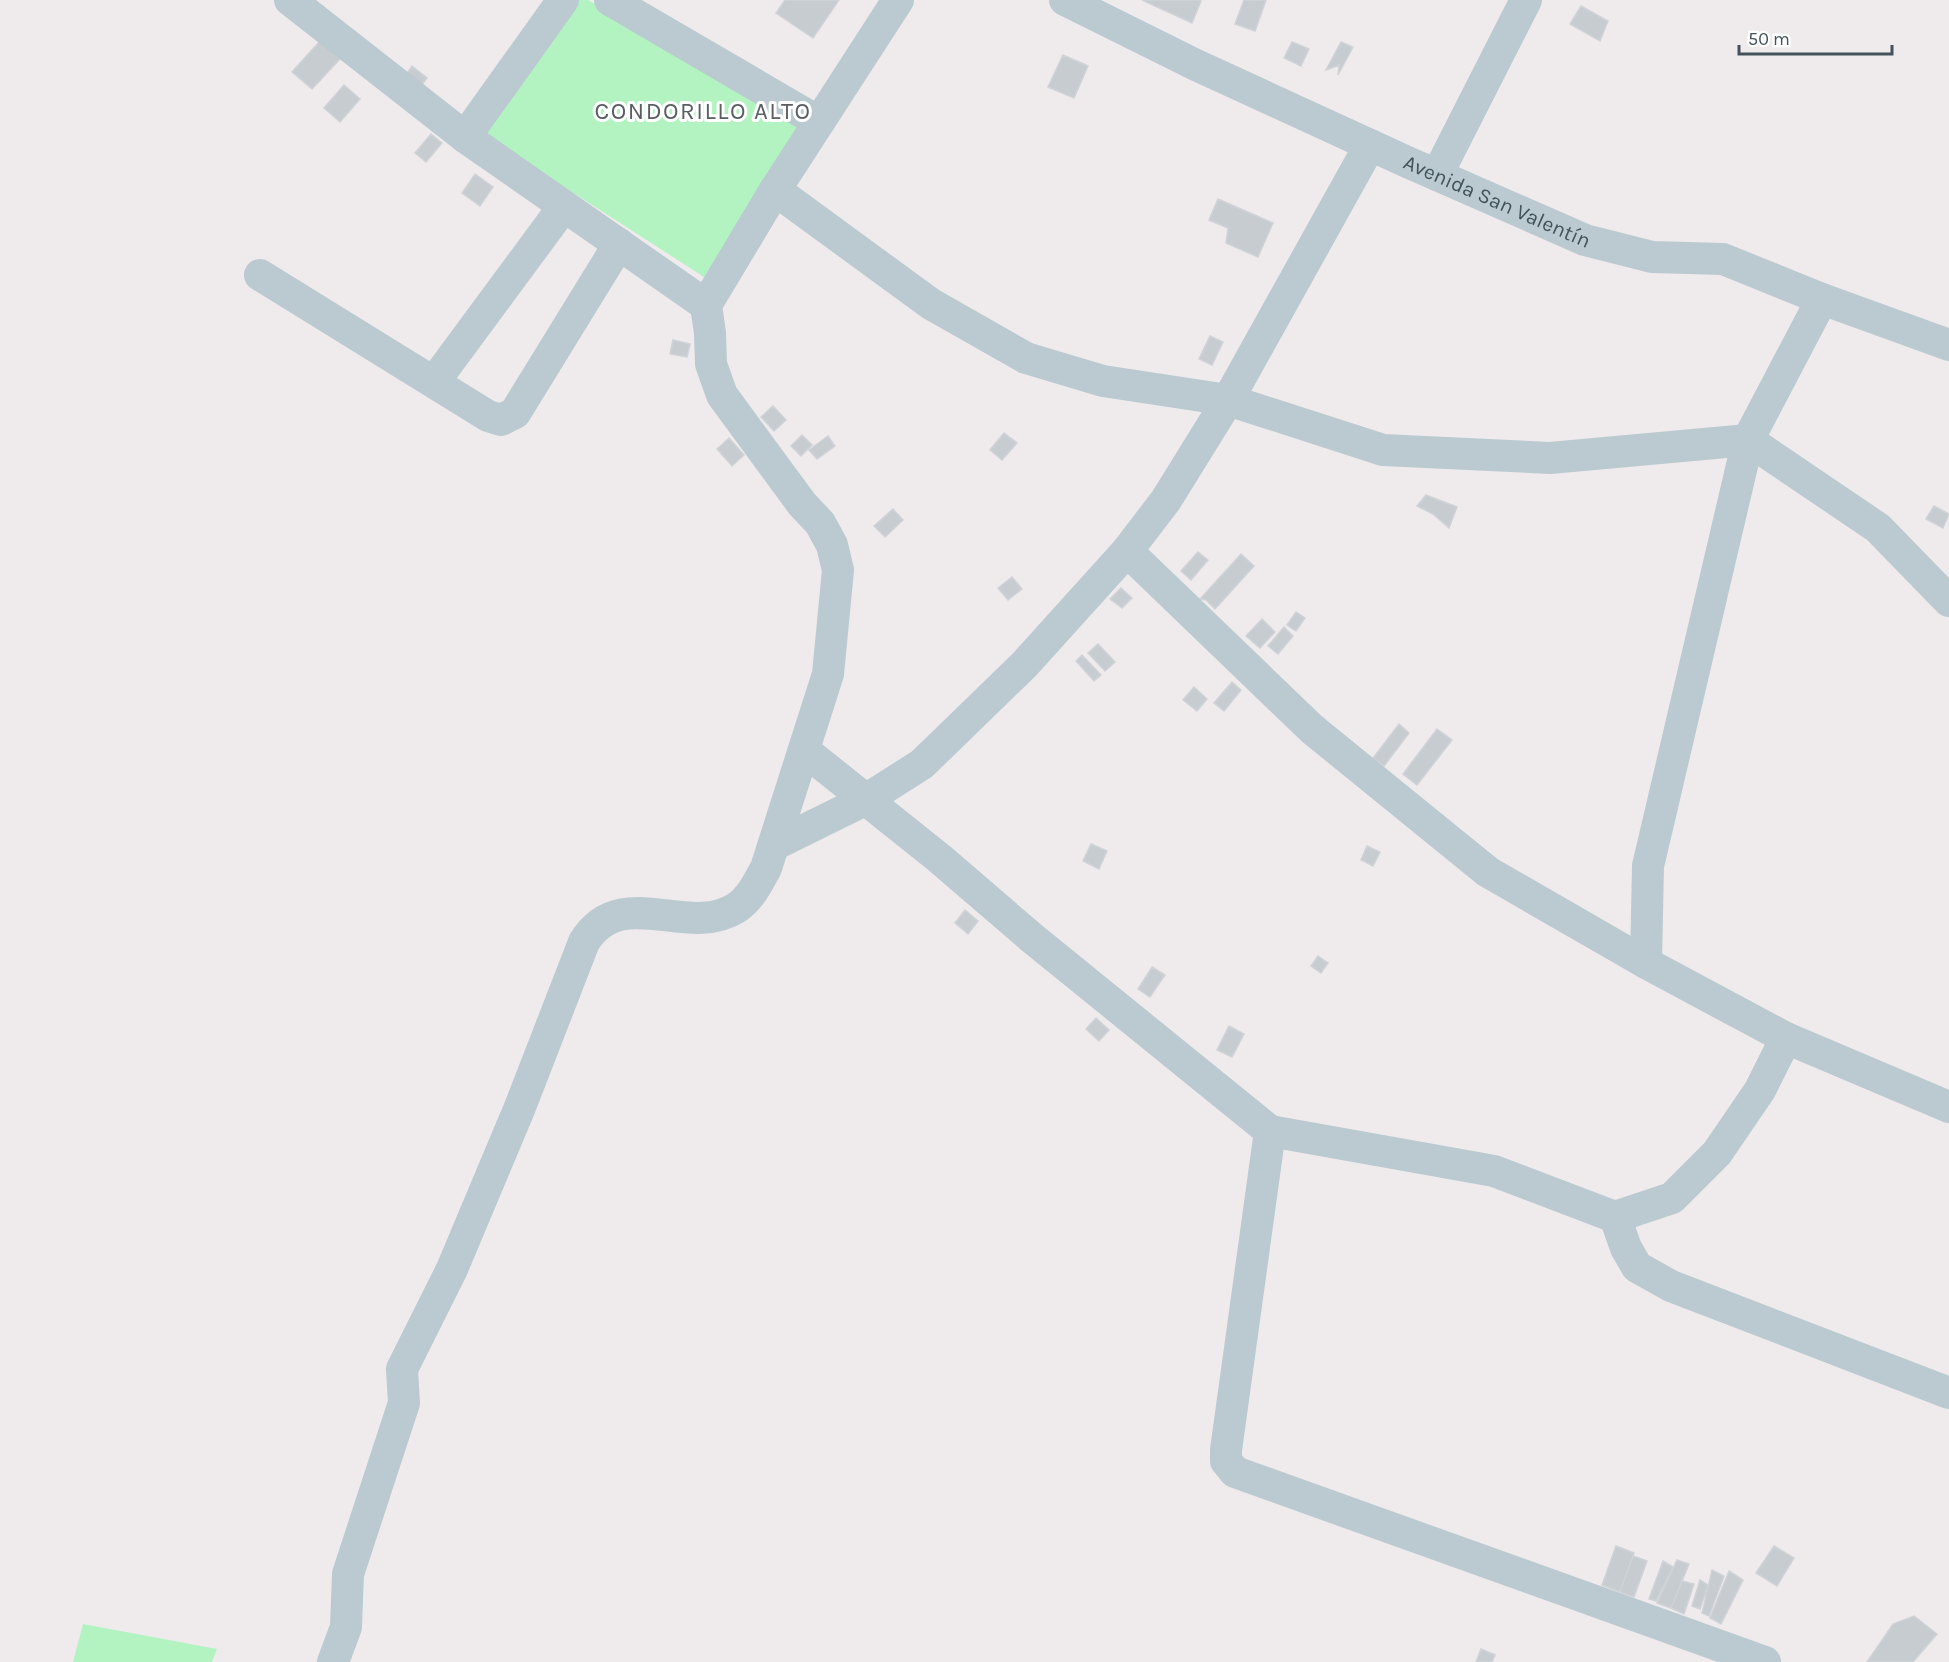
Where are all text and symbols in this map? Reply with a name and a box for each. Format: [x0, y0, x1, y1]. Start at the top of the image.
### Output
scale bar [1739, 18, 1892, 56]
text: 50 m [1748, 28, 1790, 50]
district label: CONDORILLO ALTO [595, 97, 811, 125]
street label: Avenida San Valentín [1400, 150, 1595, 253]

